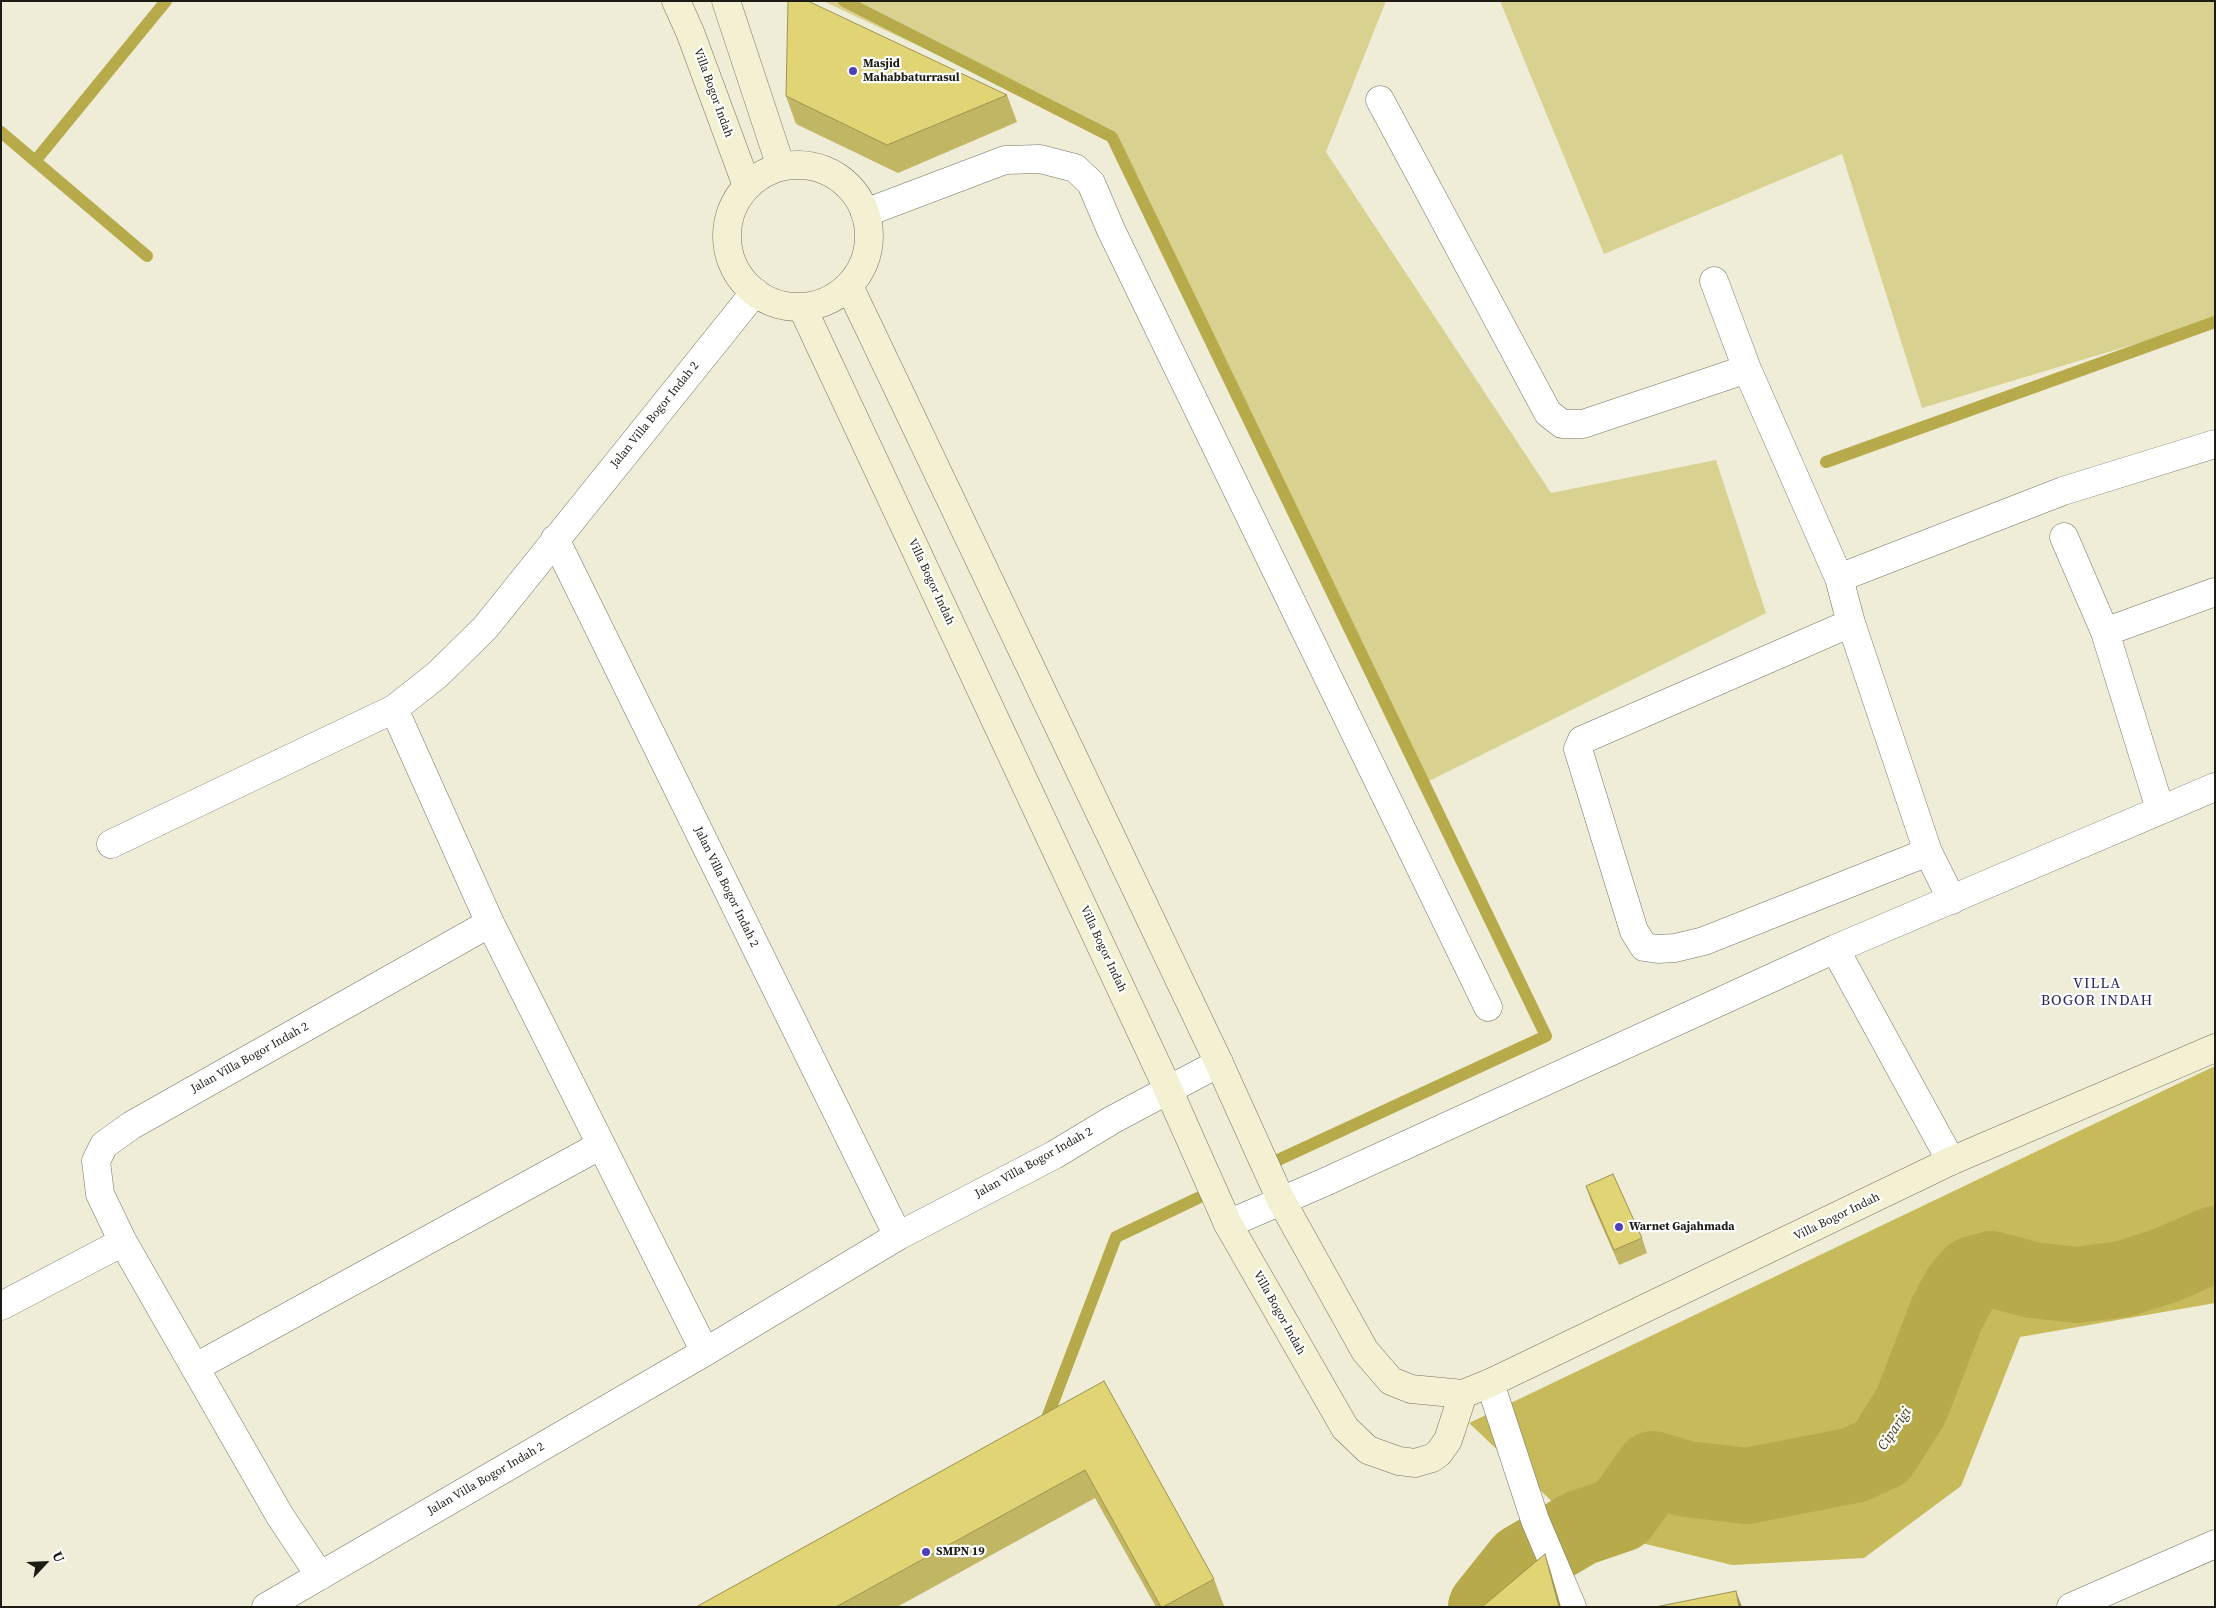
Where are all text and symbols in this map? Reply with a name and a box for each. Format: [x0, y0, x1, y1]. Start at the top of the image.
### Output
street label: Villa Bogor Indah [690, 47, 736, 139]
place label: Masjid Mahabbaturrasul [863, 57, 960, 85]
marker: Masjid Mahabbaturrasul [847, 65, 859, 77]
street label: Jalan Villa Bogor Indah 2 [608, 359, 702, 471]
street label: Villa Bogor Indah [905, 537, 957, 627]
street label: Jalan Villa Bogor Indah 2 [691, 824, 761, 950]
street label: Villa Bogor Indah [1077, 904, 1129, 994]
district label: VILLA BOGOR INDAH [2039, 975, 2155, 1010]
street label: Jalan Villa Bogor Indah 2 [189, 1020, 311, 1096]
street label: Jalan Villa Bogor Indah 2 [973, 1125, 1095, 1201]
street label: Villa Bogor Indah [1792, 1190, 1882, 1244]
place label: Warnet Gajahmada [1629, 1220, 1735, 1234]
marker: Warnet Gajahmada [1613, 1221, 1625, 1233]
street label: Villa Bogor Indah [1250, 1269, 1308, 1357]
water label: Ciparigi [1875, 1404, 1915, 1454]
street label: Jalan Villa Bogor Indah 2 [425, 1440, 547, 1518]
north arrow [20, 1538, 70, 1588]
place label: SMPN 19 [936, 1545, 985, 1559]
marker: SMPN 19 [920, 1546, 932, 1558]
text: U [47, 1548, 70, 1566]

